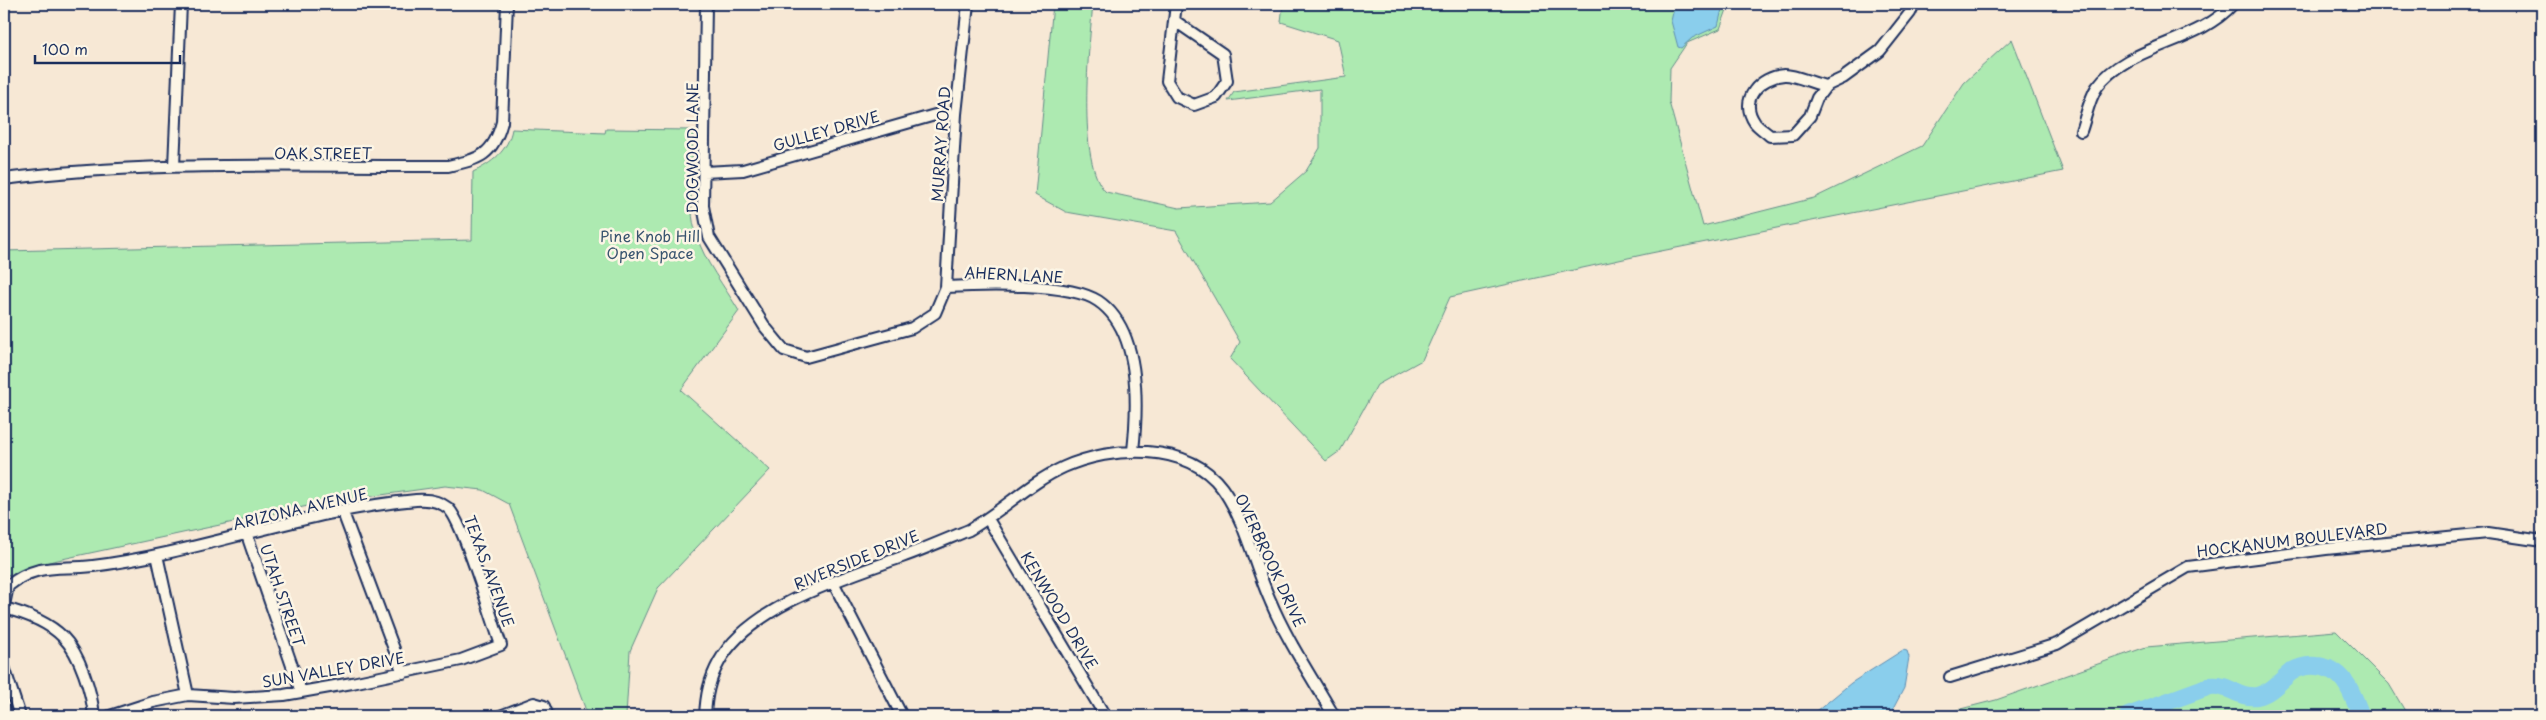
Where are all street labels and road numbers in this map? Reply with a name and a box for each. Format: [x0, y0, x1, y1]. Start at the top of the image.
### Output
street label: DOGWOOD LANE [680, 82, 703, 214]
street label: MURRAY ROAD [924, 85, 956, 203]
street label: GULLEY DRIVE [770, 104, 882, 156]
street label: OAK STREET [274, 141, 373, 164]
street label: AHERN LANE [964, 260, 1064, 288]
street label: ARIZONA AVENUE [231, 481, 369, 535]
street label: OVERBROOK DRIVE [1230, 489, 1312, 631]
street label: TEXAS AVENUE [459, 512, 521, 630]
street label: HOCKANUM BOULEVARD [2195, 516, 2389, 562]
street label: RIVERSIDE DRIVE [790, 523, 922, 595]
street label: UTAH STREET [255, 541, 312, 650]
street label: KENWOOD DRIVE [1016, 547, 1104, 673]
street label: SUN VALLEY DRIVE [260, 645, 406, 693]

